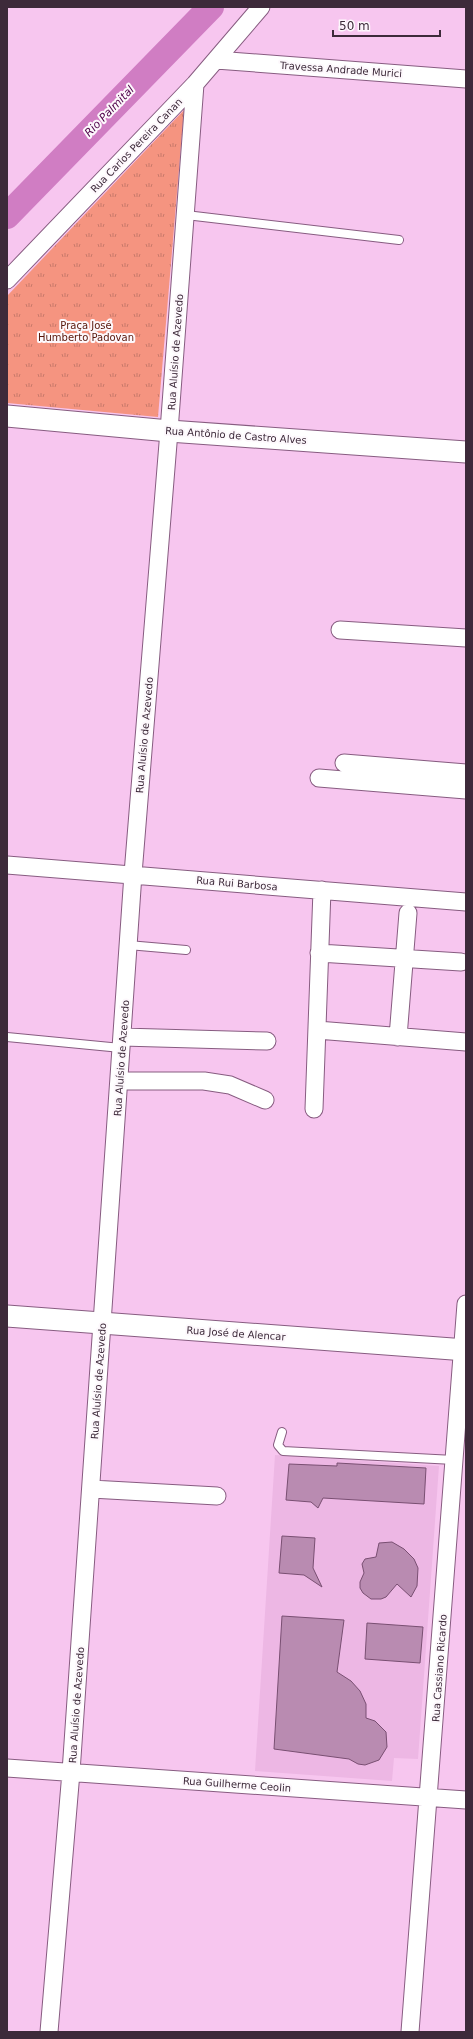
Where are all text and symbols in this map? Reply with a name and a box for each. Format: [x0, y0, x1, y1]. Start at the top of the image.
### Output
scale bar [333, 12, 440, 38]
text: 50 m [339, 19, 370, 33]
street label: Travessa Andrade Murici [279, 60, 402, 79]
water label: Rio Palmital [82, 83, 137, 139]
street label: Rua Carlos Pereira Canan [88, 96, 184, 195]
street label: Rua Aluísio de Azevedo [166, 293, 185, 411]
park label: Praça José Humberto Padovan [38, 320, 134, 343]
street label: Rua Antônio de Castro Alves [165, 425, 307, 446]
street label: Rua Aluísio de Azevedo [134, 676, 155, 794]
street label: Rua Rui Barbosa [196, 874, 278, 893]
street label: Rua Aluísio de Azevedo [112, 999, 131, 1117]
street label: Rua Aluísio de Azevedo [89, 1322, 108, 1440]
street label: Rua José de Alencar [186, 1325, 287, 1343]
street label: Rua Cassiano Ricardo [430, 1614, 449, 1722]
street label: Rua Aluísio de Azevedo [67, 1646, 86, 1764]
street label: Rua Guilherme Ceolin [182, 1775, 291, 1794]

